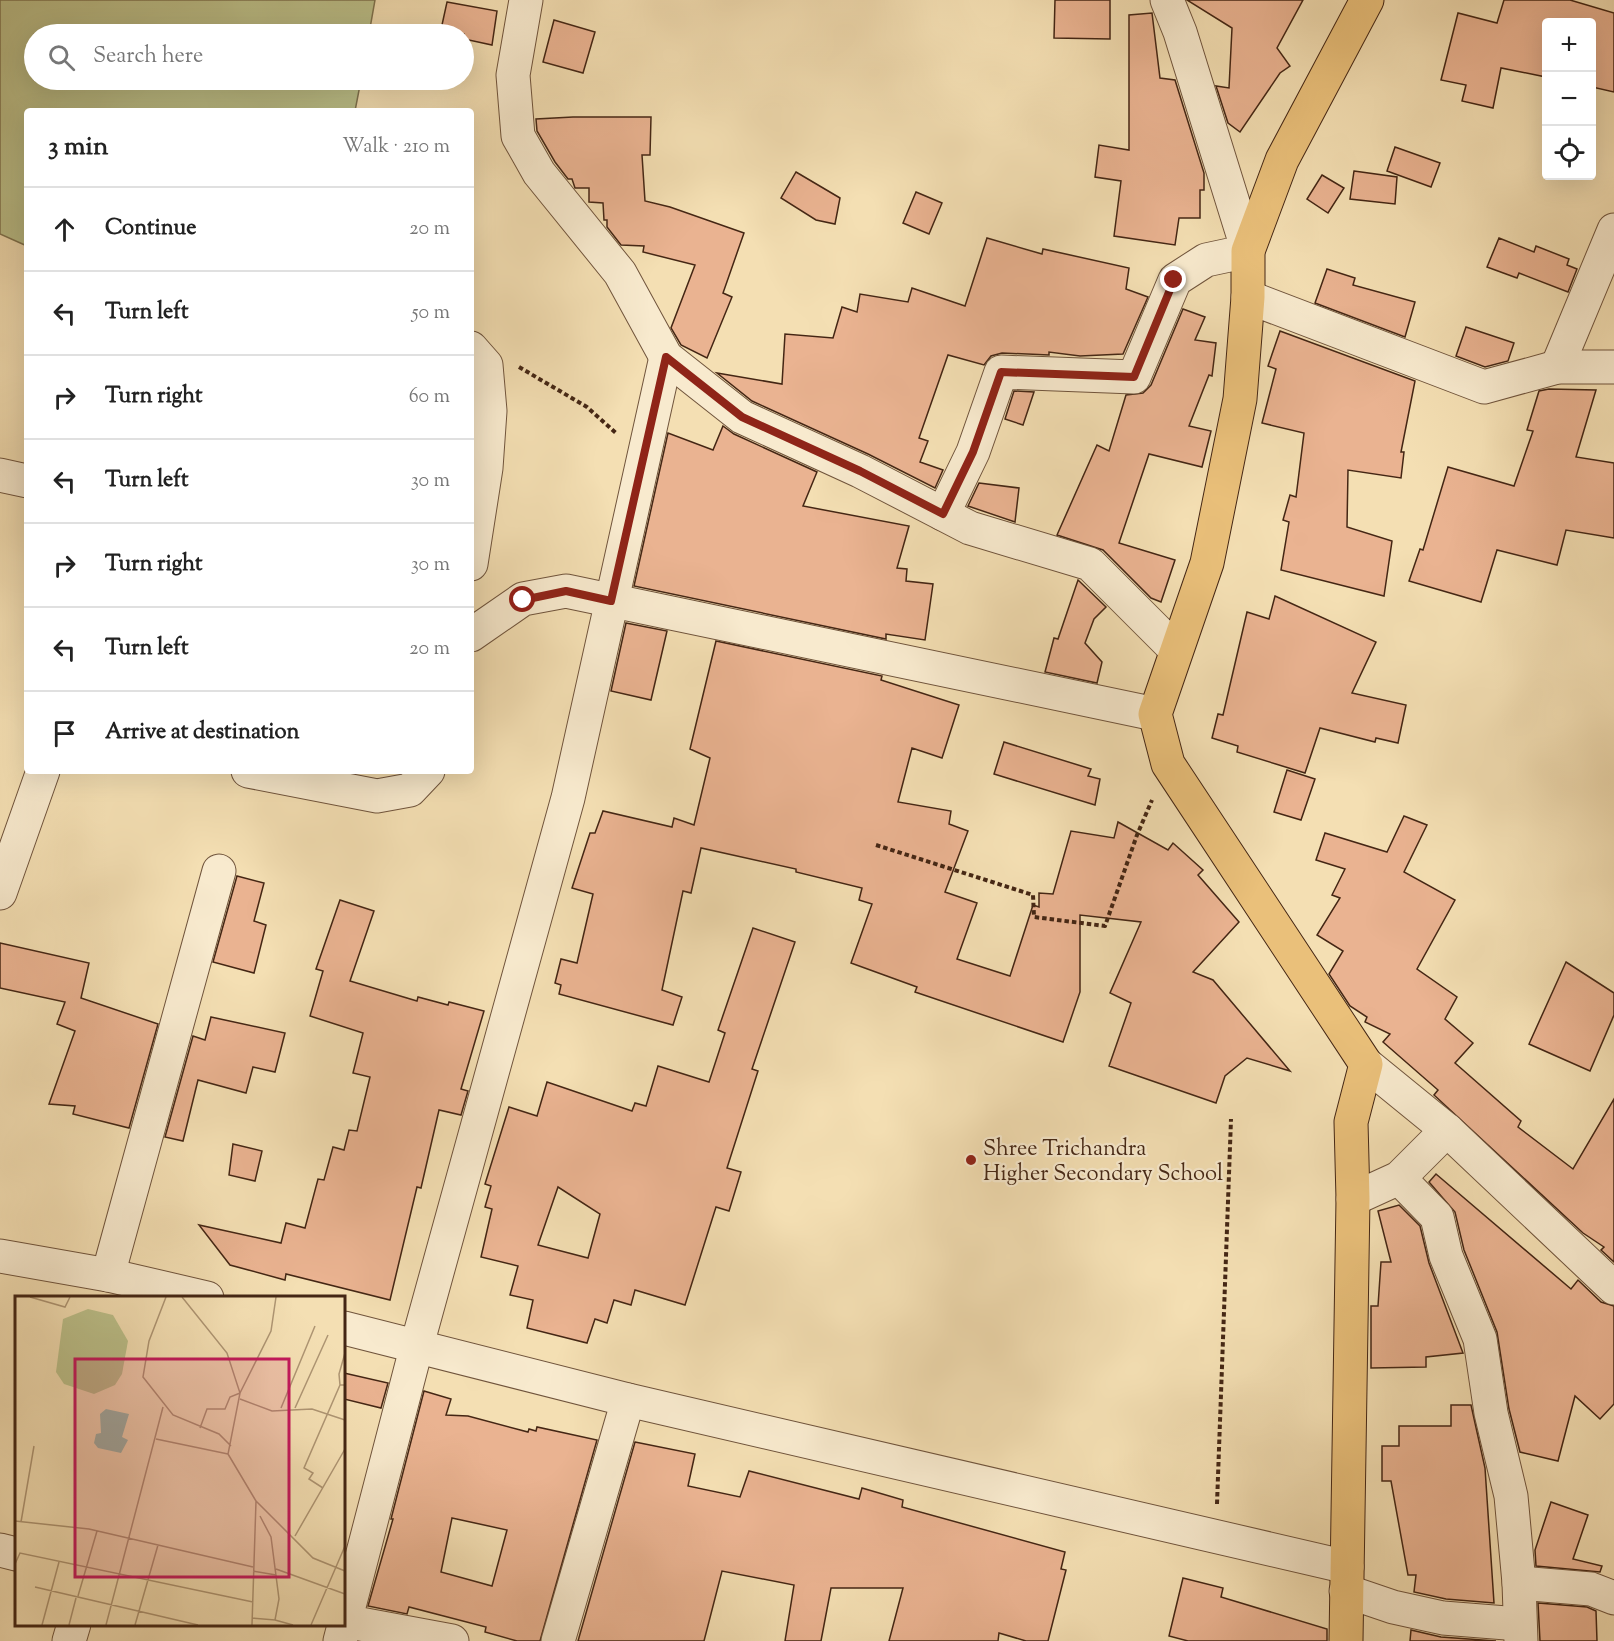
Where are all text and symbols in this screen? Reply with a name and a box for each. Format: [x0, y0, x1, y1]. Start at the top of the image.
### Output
map controls [1542, 18, 1596, 180]
button: + [1542, 18, 1596, 72]
search box [24, 24, 474, 90]
icon: search [45, 41, 78, 74]
text: Search here [93, 41, 203, 73]
button: − [1542, 72, 1596, 126]
button: locate [1542, 126, 1596, 180]
text: 3 min [48, 129, 108, 166]
text: Walk · 210 m [342, 133, 450, 162]
icon: ahead [48, 213, 81, 246]
text: Continue [105, 213, 196, 245]
text: 20 m [409, 215, 450, 244]
route end [1160, 266, 1186, 292]
icon: left [48, 297, 81, 330]
text: Turn left [105, 297, 188, 329]
text: 50 m [412, 299, 450, 328]
icon: right [48, 381, 81, 414]
text: Turn right [105, 381, 202, 413]
text: 60 m [409, 383, 450, 412]
icon: left [48, 465, 81, 498]
text: Turn left [105, 465, 188, 497]
text: 30 m [411, 467, 450, 496]
icon: right [48, 549, 81, 582]
text: Turn right [105, 549, 202, 581]
text: 30 m [411, 551, 450, 580]
route start [509, 586, 535, 612]
icon: left [48, 633, 81, 666]
text: Turn left [105, 633, 188, 665]
text: 20 m [409, 635, 450, 664]
icon: arrive [48, 717, 81, 750]
text: Arrive at destination [105, 717, 300, 749]
place label: Shree Trichandra Higher Secondary School [983, 1134, 1223, 1191]
marker: Shree Trichandra Higher Secondary School [964, 1153, 978, 1167]
inset map [15, 1296, 345, 1626]

